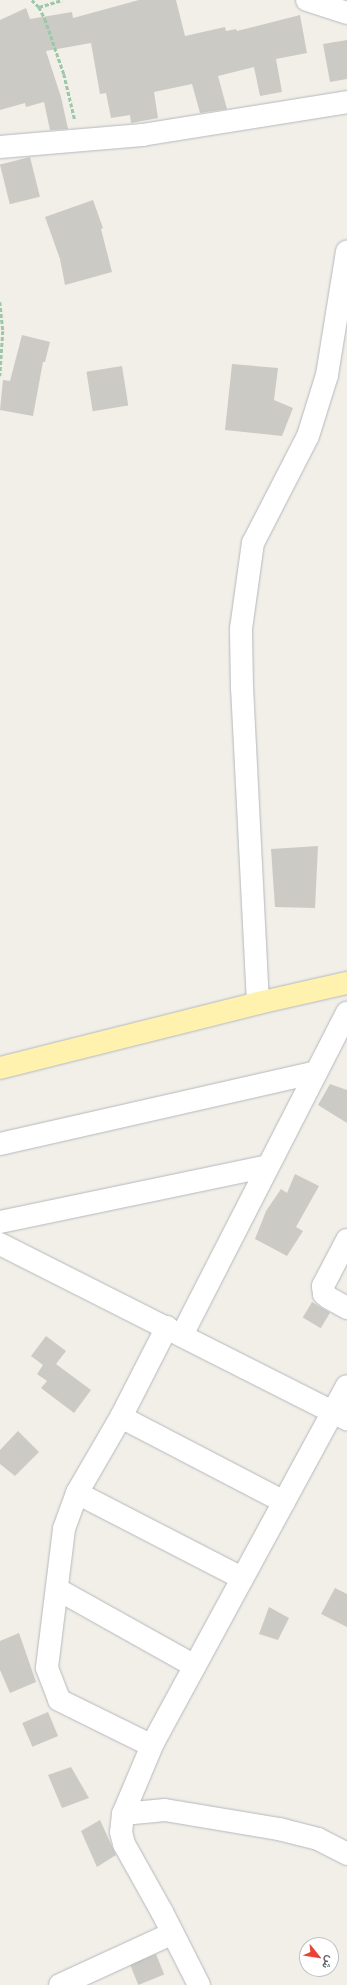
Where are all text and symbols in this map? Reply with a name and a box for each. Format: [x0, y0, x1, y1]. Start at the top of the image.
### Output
north arrow [299, 1937, 339, 1977]
text: ش [320, 1954, 337, 1971]

